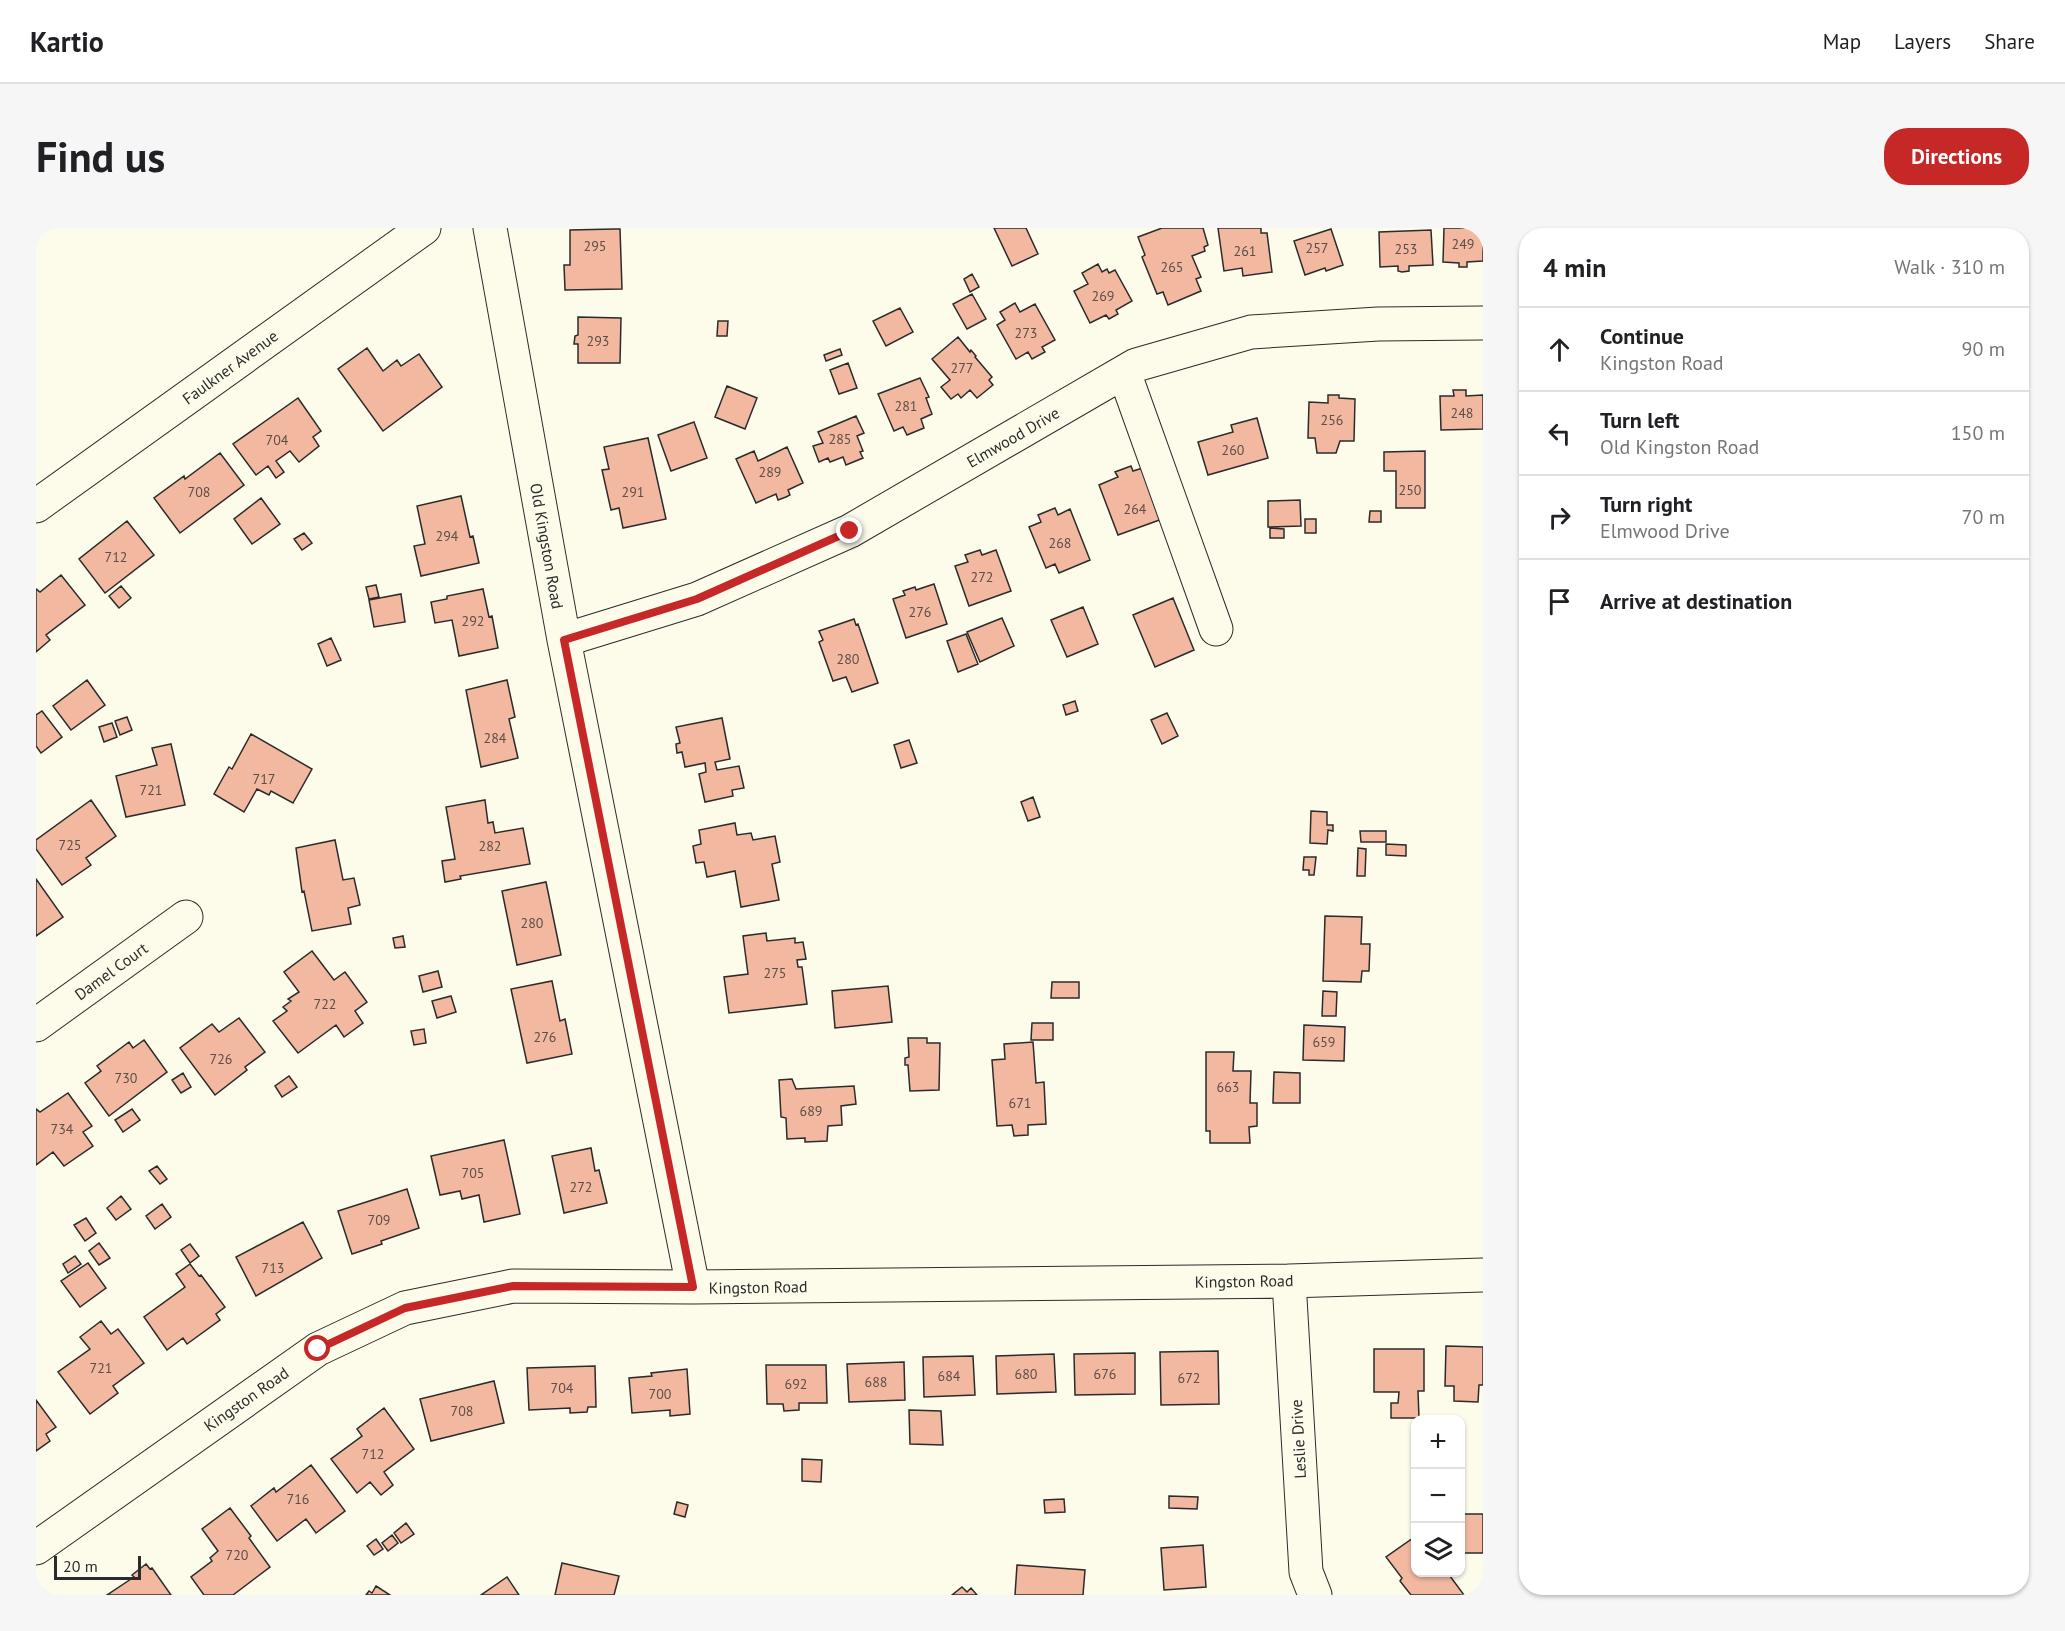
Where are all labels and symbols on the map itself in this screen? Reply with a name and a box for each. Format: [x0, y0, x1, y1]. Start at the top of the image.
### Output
house number: 249 [1452, 235, 1474, 253]
house number: 295 [584, 237, 606, 255]
house number: 257 [1306, 239, 1328, 257]
house number: 253 [1395, 240, 1417, 258]
house number: 261 [1234, 242, 1256, 260]
house number: 265 [1161, 258, 1183, 276]
house number: 269 [1092, 287, 1114, 305]
house number: 273 [1015, 324, 1037, 342]
street label: Faulkner Avenue [178, 326, 282, 408]
house number: 293 [587, 332, 609, 350]
house number: 277 [951, 359, 973, 377]
house number: 281 [895, 397, 917, 415]
street label: Elmwood Drive [963, 402, 1063, 472]
house number: 248 [1451, 404, 1473, 422]
house number: 256 [1321, 411, 1343, 429]
house number: 285 [829, 430, 851, 448]
house number: 704 [266, 431, 289, 449]
house number: 260 [1222, 441, 1245, 459]
house number: 289 [759, 463, 781, 481]
house number: 250 [1399, 481, 1422, 499]
street label: Old Kingston Road [526, 482, 568, 610]
house number: 708 [188, 483, 210, 501]
house number: 291 [622, 483, 644, 501]
house number: 264 [1124, 500, 1147, 518]
route end [836, 517, 862, 543]
house number: 294 [436, 527, 459, 545]
house number: 268 [1049, 534, 1071, 552]
house number: 712 [105, 548, 127, 566]
house number: 272 [971, 568, 993, 586]
house number: 276 [909, 603, 931, 621]
house number: 292 [462, 612, 484, 630]
house number: 280 [837, 650, 860, 668]
house number: 284 [484, 729, 507, 747]
house number: 717 [253, 770, 275, 788]
house number: 721 [140, 781, 162, 799]
house number: 725 [59, 836, 81, 854]
house number: 282 [479, 837, 501, 855]
house number: 280 [521, 914, 544, 932]
street label: Damel Court [70, 937, 152, 1004]
house number: 275 [764, 964, 786, 982]
house number: 722 [314, 995, 336, 1013]
house number: 276 [534, 1028, 556, 1046]
house number: 659 [1313, 1033, 1335, 1051]
house number: 726 [210, 1050, 232, 1068]
house number: 730 [115, 1069, 138, 1087]
house number: 663 [1217, 1078, 1239, 1096]
house number: 671 [1009, 1094, 1031, 1112]
house number: 689 [800, 1102, 822, 1120]
house number: 734 [51, 1120, 74, 1138]
house number: 705 [462, 1164, 484, 1182]
house number: 272 [570, 1178, 592, 1196]
house number: 709 [368, 1211, 390, 1229]
house number: 713 [262, 1259, 284, 1277]
street label: Kingston Road [1194, 1270, 1294, 1292]
street label: Kingston Road [708, 1276, 808, 1298]
route start [304, 1335, 330, 1361]
house number: 721 [90, 1359, 112, 1377]
street label: Kingston Road [200, 1362, 292, 1436]
house number: 680 [1015, 1365, 1038, 1383]
house number: 676 [1094, 1365, 1116, 1383]
house number: 684 [938, 1367, 961, 1385]
house number: 672 [1178, 1369, 1200, 1387]
house number: 688 [865, 1373, 887, 1391]
house number: 692 [785, 1375, 807, 1393]
house number: 704 [551, 1379, 574, 1397]
house number: 700 [649, 1385, 672, 1403]
street label: Leslie Drive [1286, 1399, 1310, 1479]
house number: 708 [451, 1402, 473, 1420]
house number: 712 [362, 1445, 384, 1463]
house number: 716 [287, 1490, 309, 1508]
house number: 720 [226, 1546, 249, 1564]
scale bar [54, 1553, 141, 1580]

